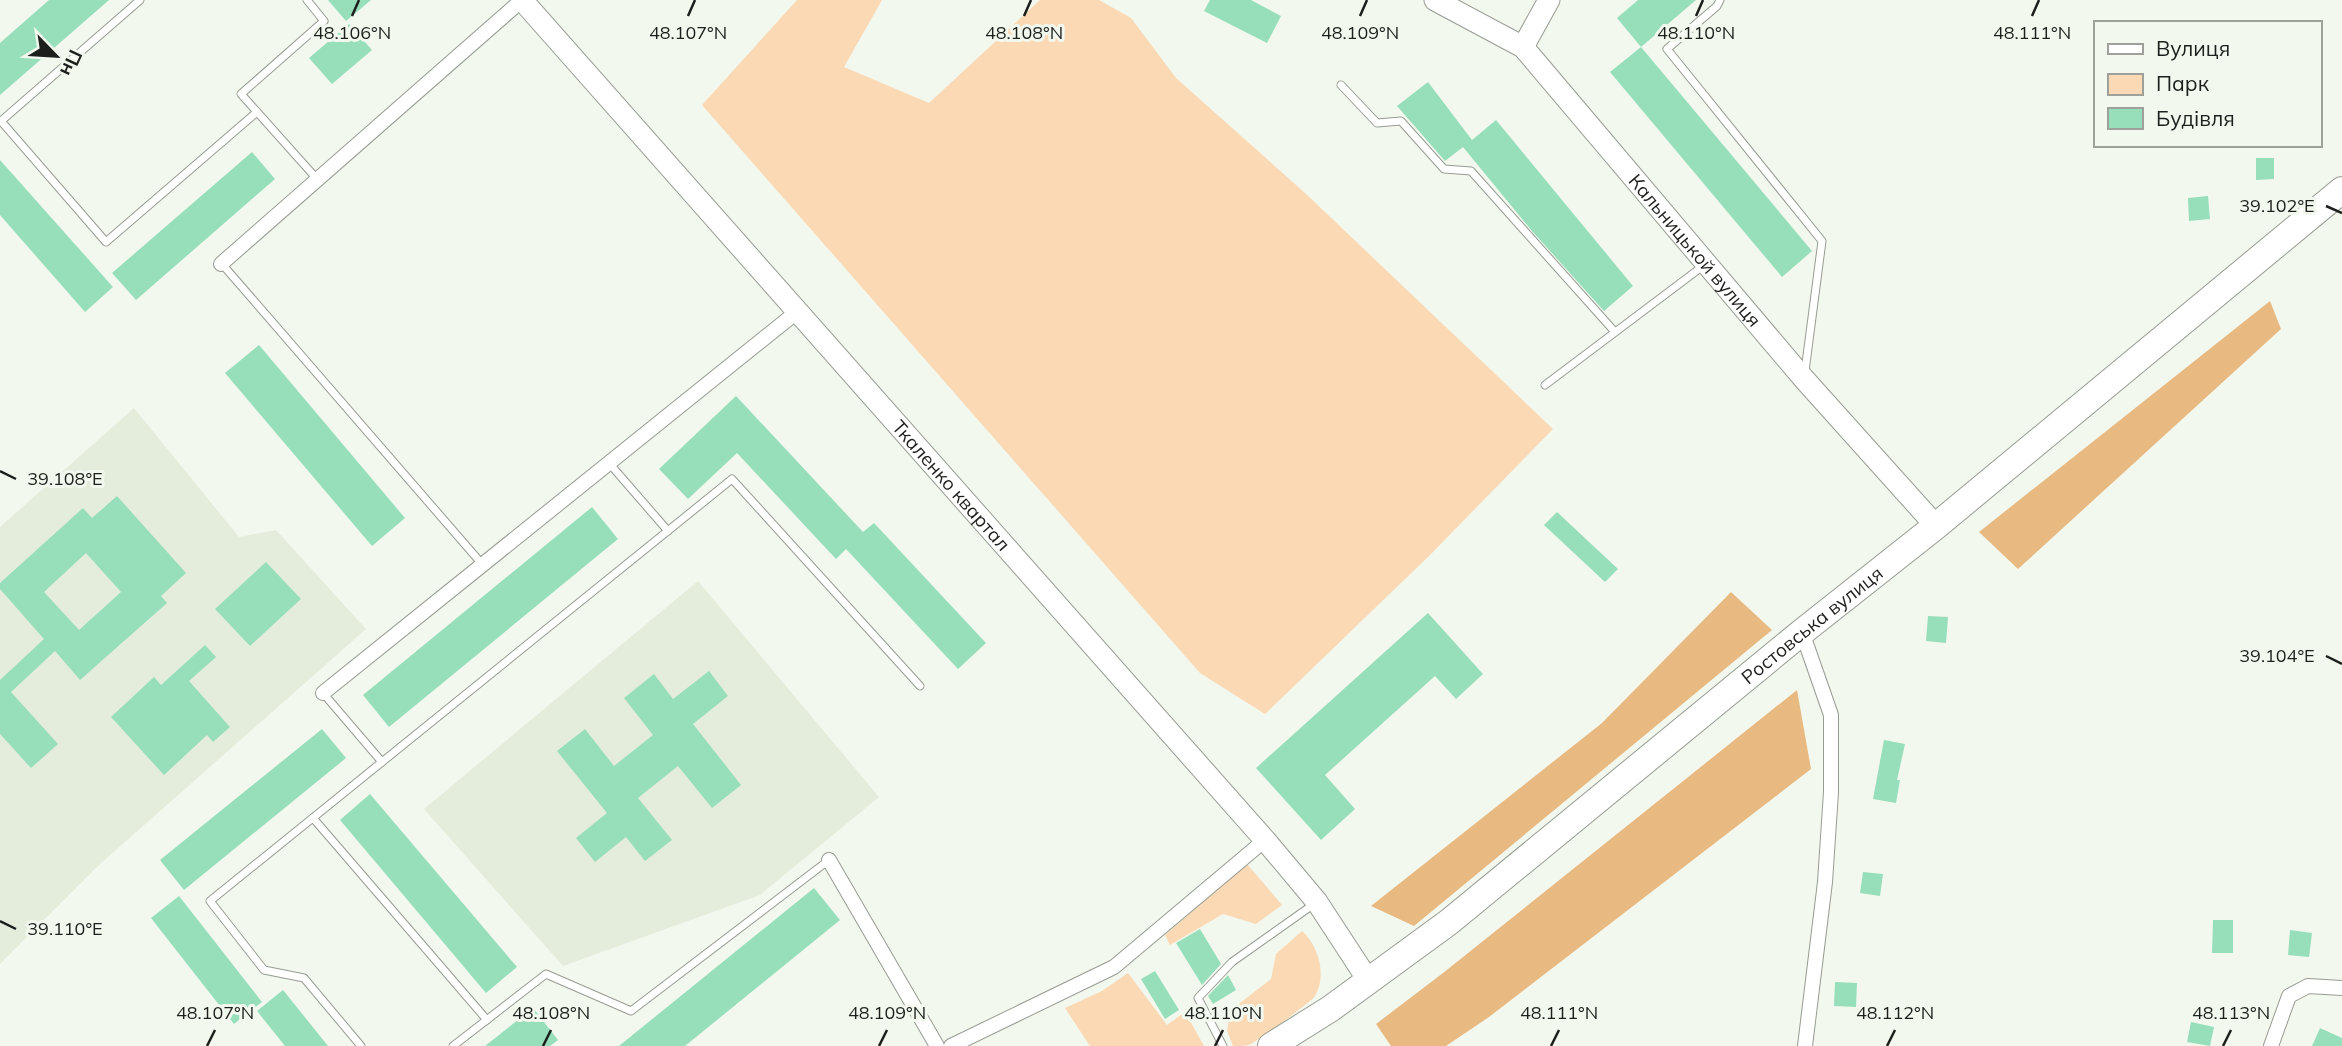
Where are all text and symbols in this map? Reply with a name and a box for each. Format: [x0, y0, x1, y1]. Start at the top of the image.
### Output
north arrow [21, 21, 91, 91]
text: 48.106°N [313, 21, 391, 44]
text: 48.107°N [649, 21, 727, 44]
text: 48.108°N [985, 21, 1063, 44]
text: 48.109°N [1321, 21, 1399, 44]
text: 48.110°N [1657, 21, 1735, 44]
text: 48.111°N [1993, 21, 2071, 44]
legend [2094, 21, 2321, 147]
text: Вулиця [2156, 35, 2230, 61]
text: Пн [55, 46, 88, 80]
text: Парк [2156, 70, 2210, 96]
text: Будівля [2156, 105, 2235, 131]
street label: Кальницькой вулиця [1624, 169, 1766, 332]
text: 39.102°E [2239, 194, 2315, 217]
street label: Ткаленко квартал [887, 415, 1016, 556]
text: 39.108°E [27, 467, 103, 490]
street label: Ростовська вулиця [1736, 561, 1887, 689]
text: 39.104°E [2239, 644, 2315, 667]
text: 39.110°E [27, 917, 103, 940]
text: 48.107°N [176, 1001, 254, 1024]
text: 48.108°N [512, 1001, 590, 1024]
text: 48.109°N [848, 1001, 926, 1024]
text: 48.110°N [1184, 1001, 1262, 1024]
text: 48.111°N [1520, 1001, 1598, 1024]
text: 48.112°N [1856, 1001, 1934, 1024]
text: 48.113°N [2192, 1001, 2270, 1024]

